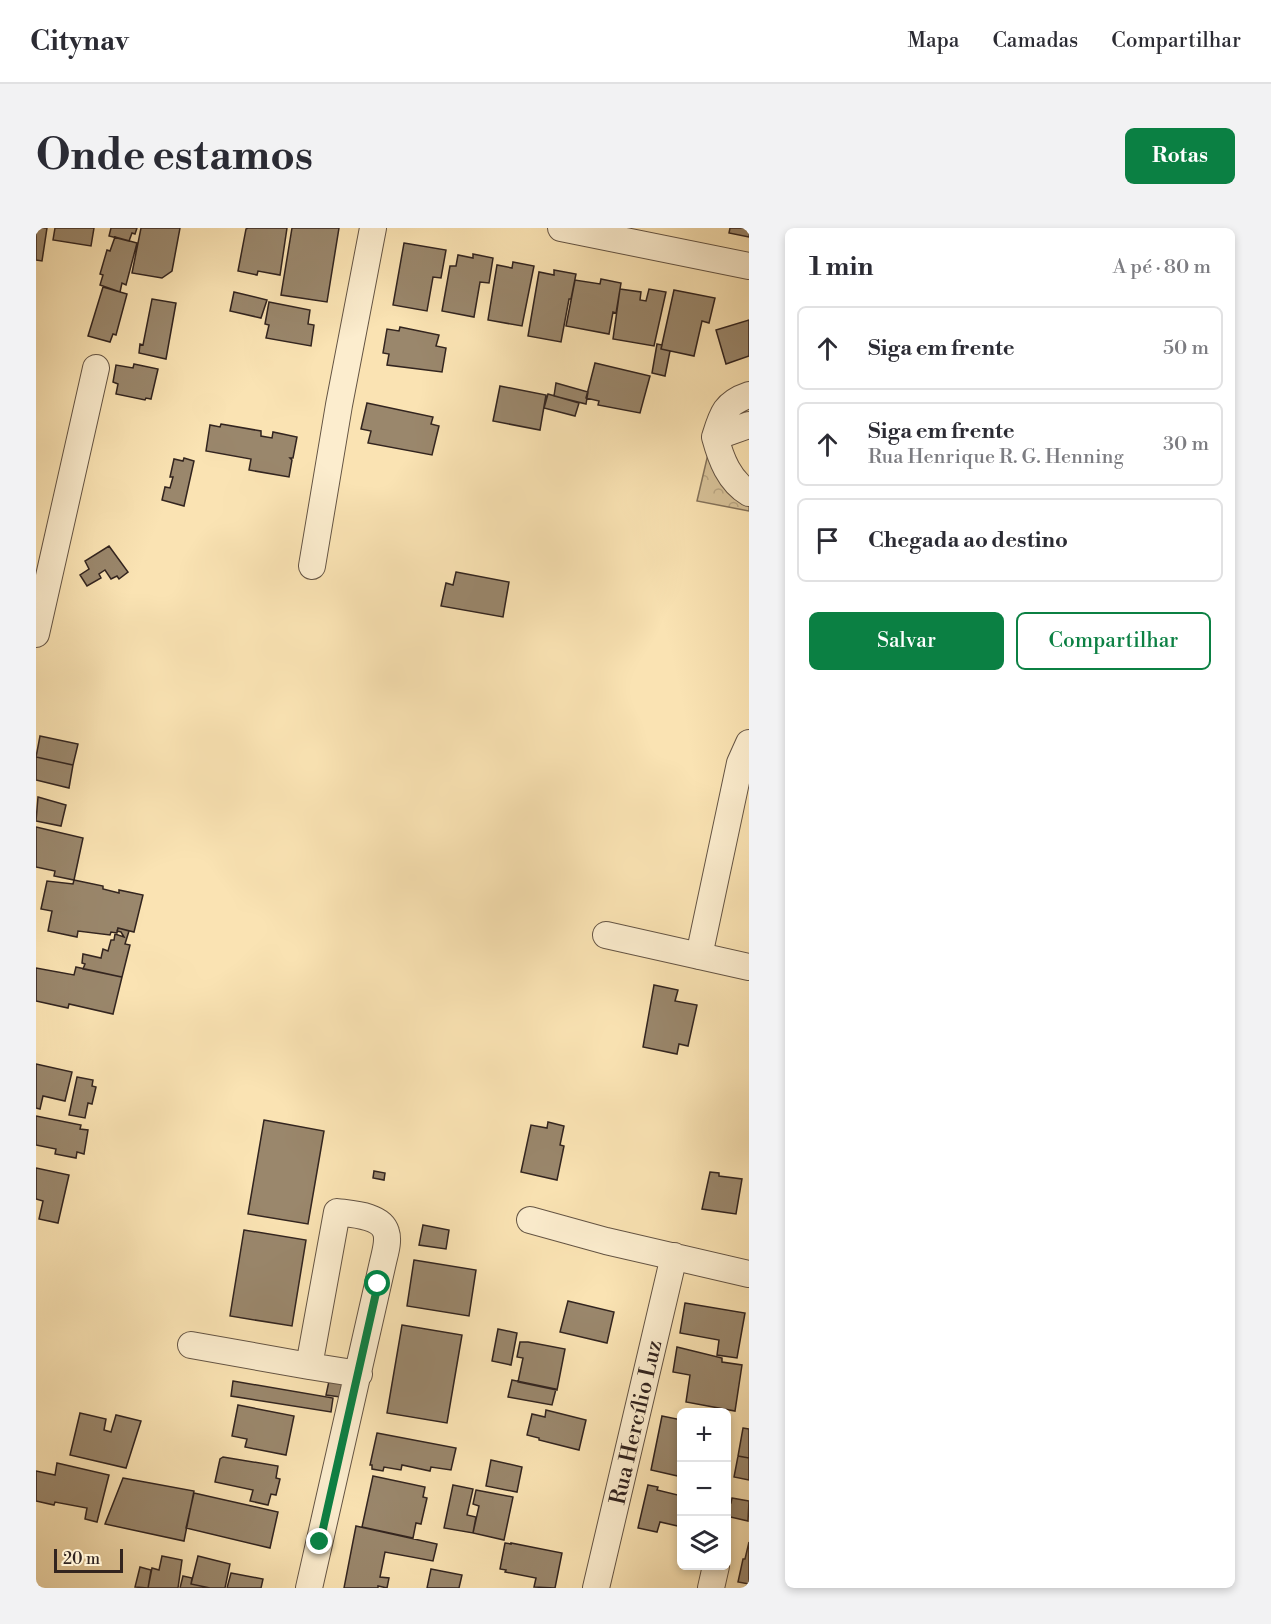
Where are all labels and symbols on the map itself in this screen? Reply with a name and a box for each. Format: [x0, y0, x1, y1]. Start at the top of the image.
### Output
route start [364, 1270, 390, 1296]
street label: Rua Hercílio Luz [604, 1337, 669, 1507]
route end [306, 1528, 332, 1554]
scale bar [54, 1546, 123, 1574]

